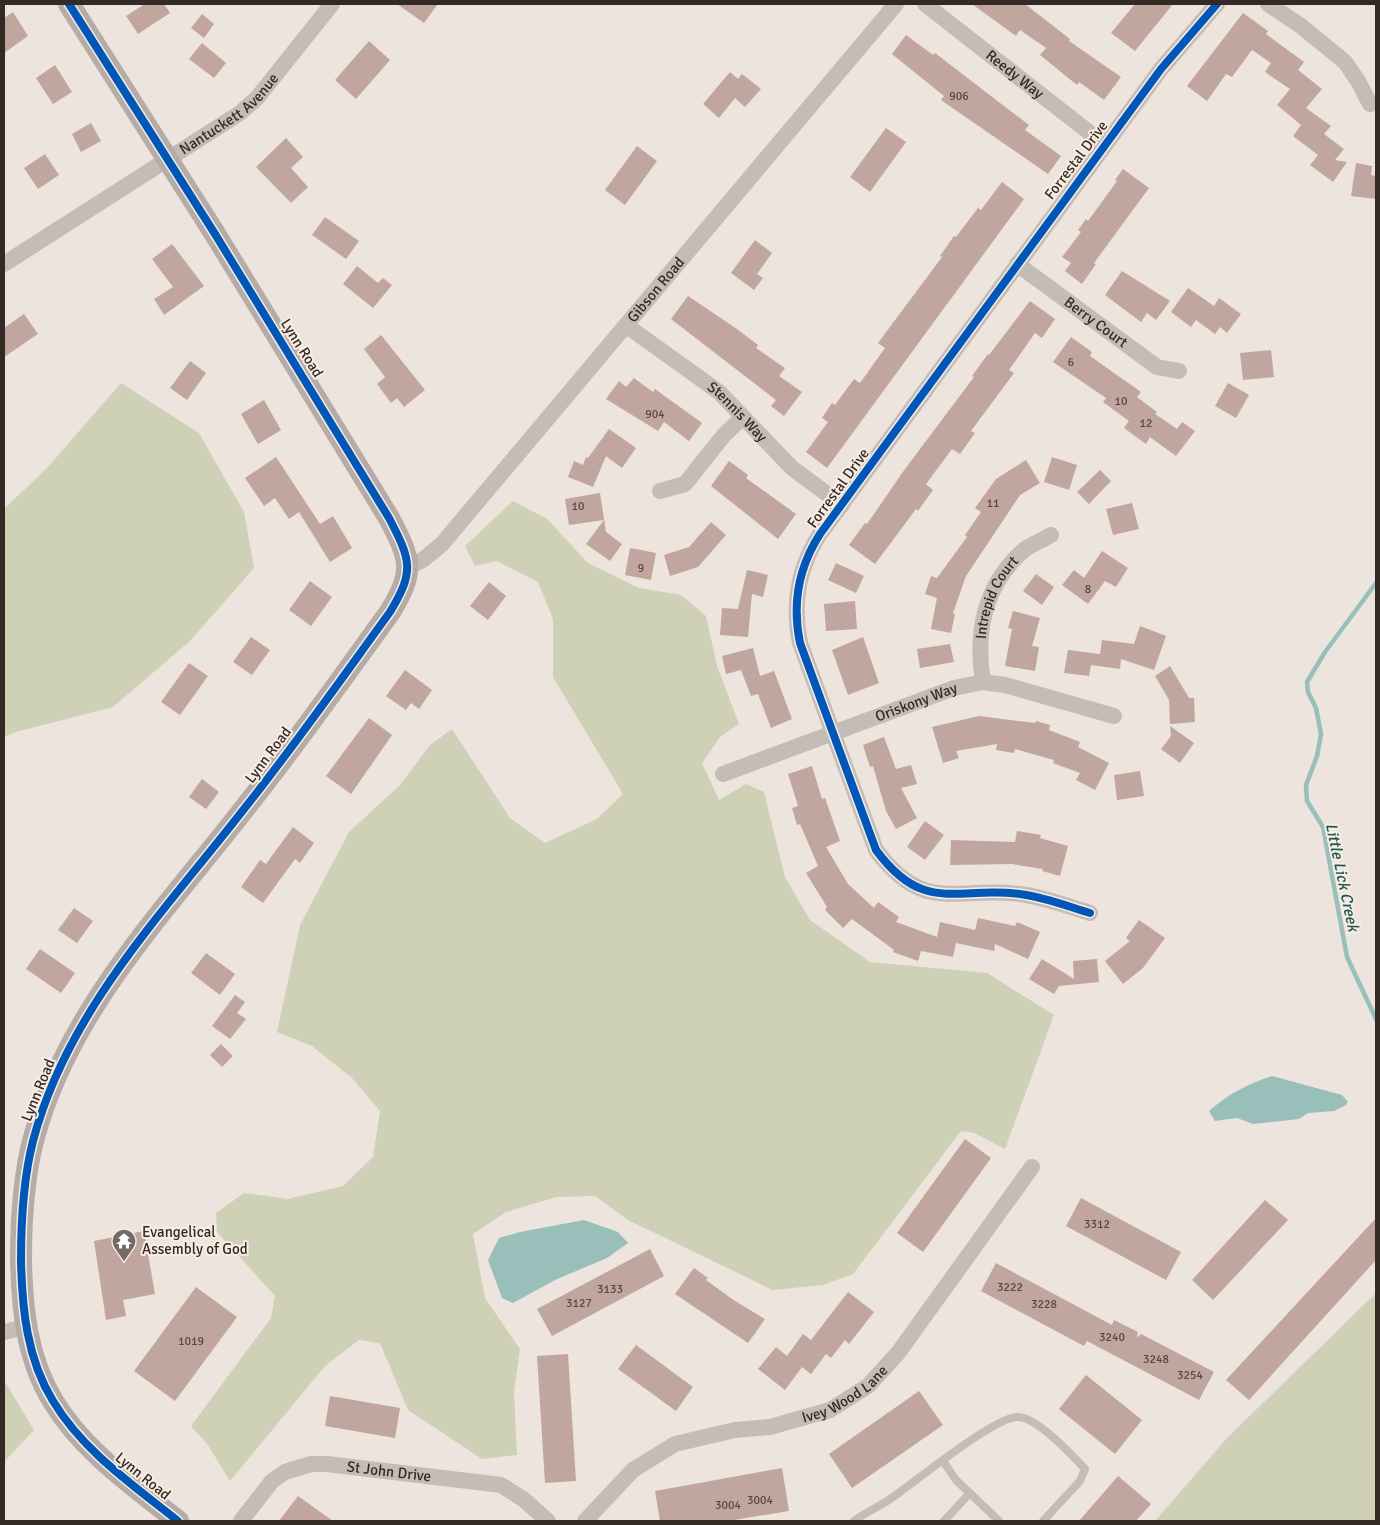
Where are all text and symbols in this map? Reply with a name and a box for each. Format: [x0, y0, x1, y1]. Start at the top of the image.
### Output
street label: Reedy Way [982, 46, 1047, 103]
street label: Nantuckett Avenue [176, 70, 282, 158]
house number: 906 [949, 89, 969, 104]
street label: Forrestal Drive [1040, 117, 1112, 203]
street label: Gibson Road [623, 253, 688, 326]
street label: Berry Court [1061, 293, 1131, 351]
street label: Lynn Road [277, 315, 327, 381]
house number: 6 [1068, 355, 1074, 370]
street label: Stennis Way [704, 378, 771, 446]
house number: 10 [1115, 394, 1127, 409]
house number: 904 [645, 407, 665, 422]
house number: 12 [1140, 416, 1152, 431]
street label: Forrestal Drive [803, 445, 873, 531]
house number: 11 [987, 496, 999, 511]
house number: 10 [572, 499, 584, 514]
street label: Intrepid Court [972, 552, 1022, 640]
house number: 9 [638, 561, 644, 576]
house number: 8 [1085, 582, 1091, 597]
street label: Oriskony Way [872, 679, 960, 726]
street label: Lynn Road [241, 723, 295, 787]
water label: Little Lick Creek [1321, 821, 1364, 935]
street label: Lynn Road [17, 1056, 59, 1124]
house number: 3312 [1084, 1217, 1110, 1232]
place label: Evangelical Assembly of God [142, 1223, 248, 1258]
temple icon: Evangelical Assembly of God [111, 1228, 137, 1262]
house number: 3222 [997, 1280, 1023, 1295]
house number: 3133 [597, 1282, 623, 1297]
house number: 3127 [566, 1296, 592, 1311]
house number: 3228 [1031, 1297, 1057, 1312]
house number: 3240 [1099, 1330, 1125, 1345]
house number: 1019 [178, 1334, 204, 1349]
house number: 3248 [1143, 1352, 1169, 1367]
street label: Ivey Wood Lane [800, 1362, 891, 1427]
house number: 3254 [1177, 1368, 1203, 1383]
street label: Lynn Road [112, 1448, 174, 1504]
street label: St John Drive [346, 1457, 432, 1485]
house number: 3004 [747, 1493, 773, 1508]
house number: 3004 [715, 1498, 741, 1513]

